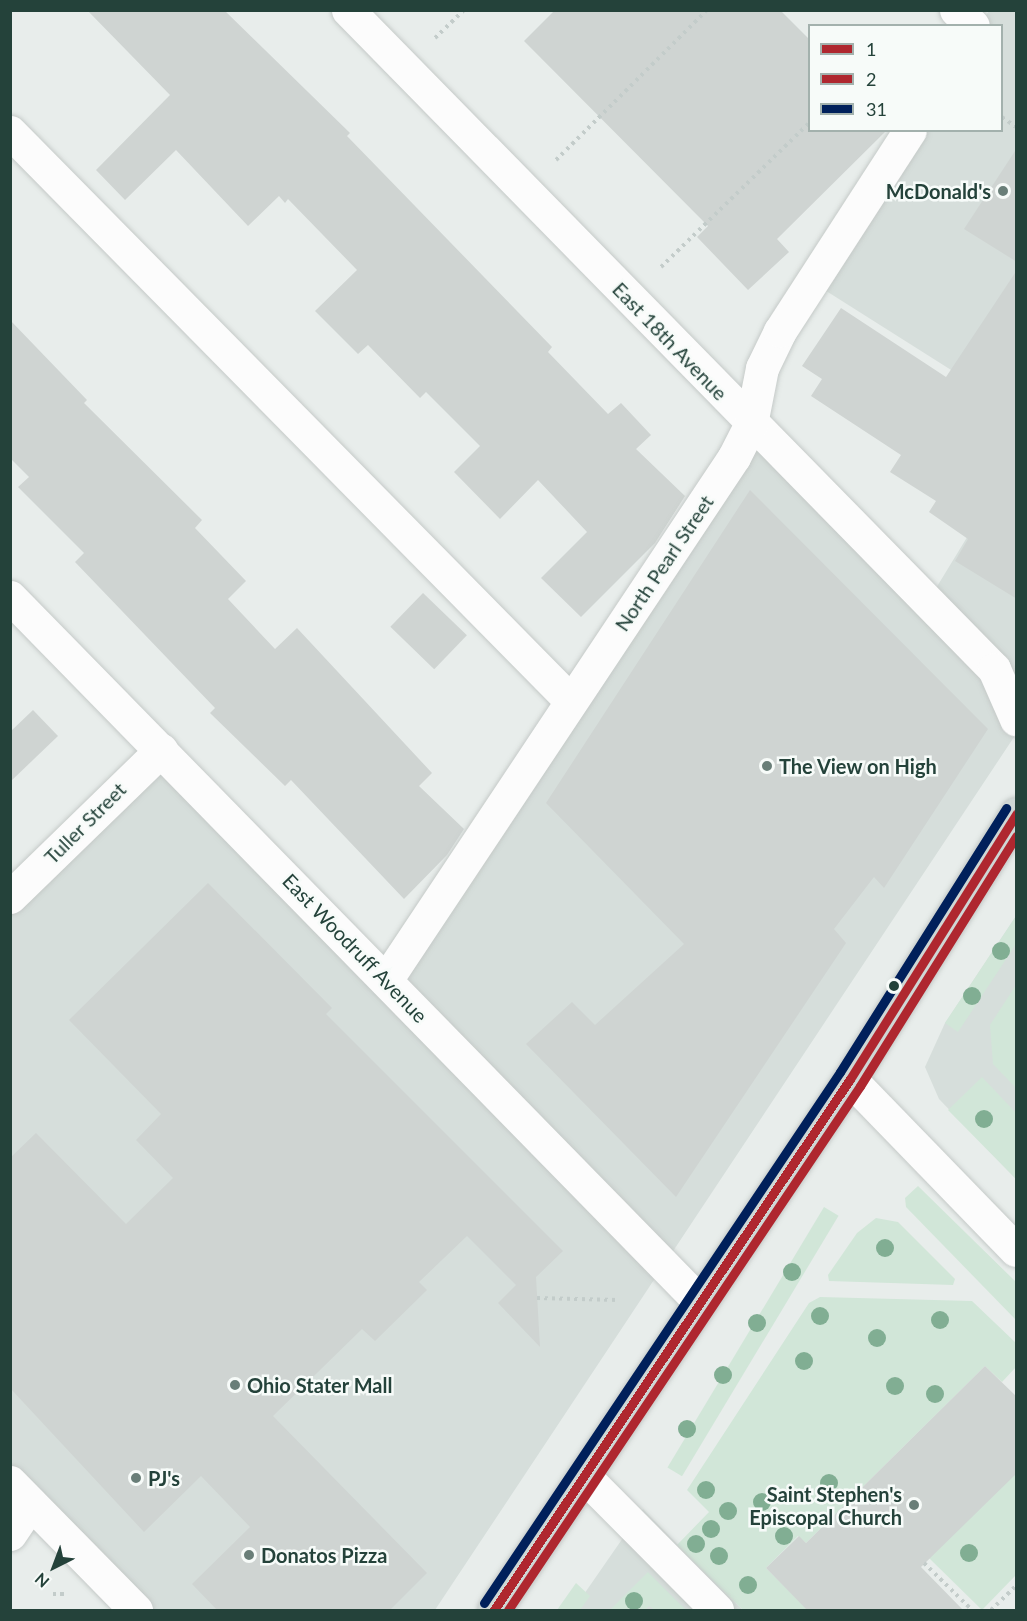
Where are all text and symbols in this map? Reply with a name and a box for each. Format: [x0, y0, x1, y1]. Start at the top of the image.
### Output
legend [808, 24, 1003, 132]
text: 1 [866, 38, 876, 60]
text: 2 [866, 68, 876, 90]
text: 31 [866, 98, 887, 120]
place label: McDonald's [886, 179, 991, 203]
marker: McDonald's [996, 184, 1010, 198]
street label: East 18th Avenue [607, 277, 733, 405]
street label: North Pearl Street [610, 490, 718, 636]
place label: The View on High [779, 754, 938, 778]
marker: The View on High [760, 759, 774, 773]
street label: Tuller Street [39, 777, 131, 869]
street label: East Woodruff Avenue [277, 868, 433, 1028]
unlabelled marker [888, 980, 900, 992]
place label: Ohio Stater Mall [247, 1373, 393, 1397]
marker: Ohio Stater Mall [228, 1378, 242, 1392]
place label: PJ's [148, 1466, 180, 1490]
marker: PJ's [129, 1471, 143, 1485]
place label: Saint Stephen's Episcopal Church [749, 1482, 902, 1529]
marker: Saint Stephen's Episcopal Church [907, 1498, 921, 1512]
north arrow [24, 1537, 84, 1597]
place label: Donatos Pizza [261, 1543, 387, 1567]
marker: Donatos Pizza [242, 1548, 256, 1562]
text: N [31, 1570, 53, 1592]

